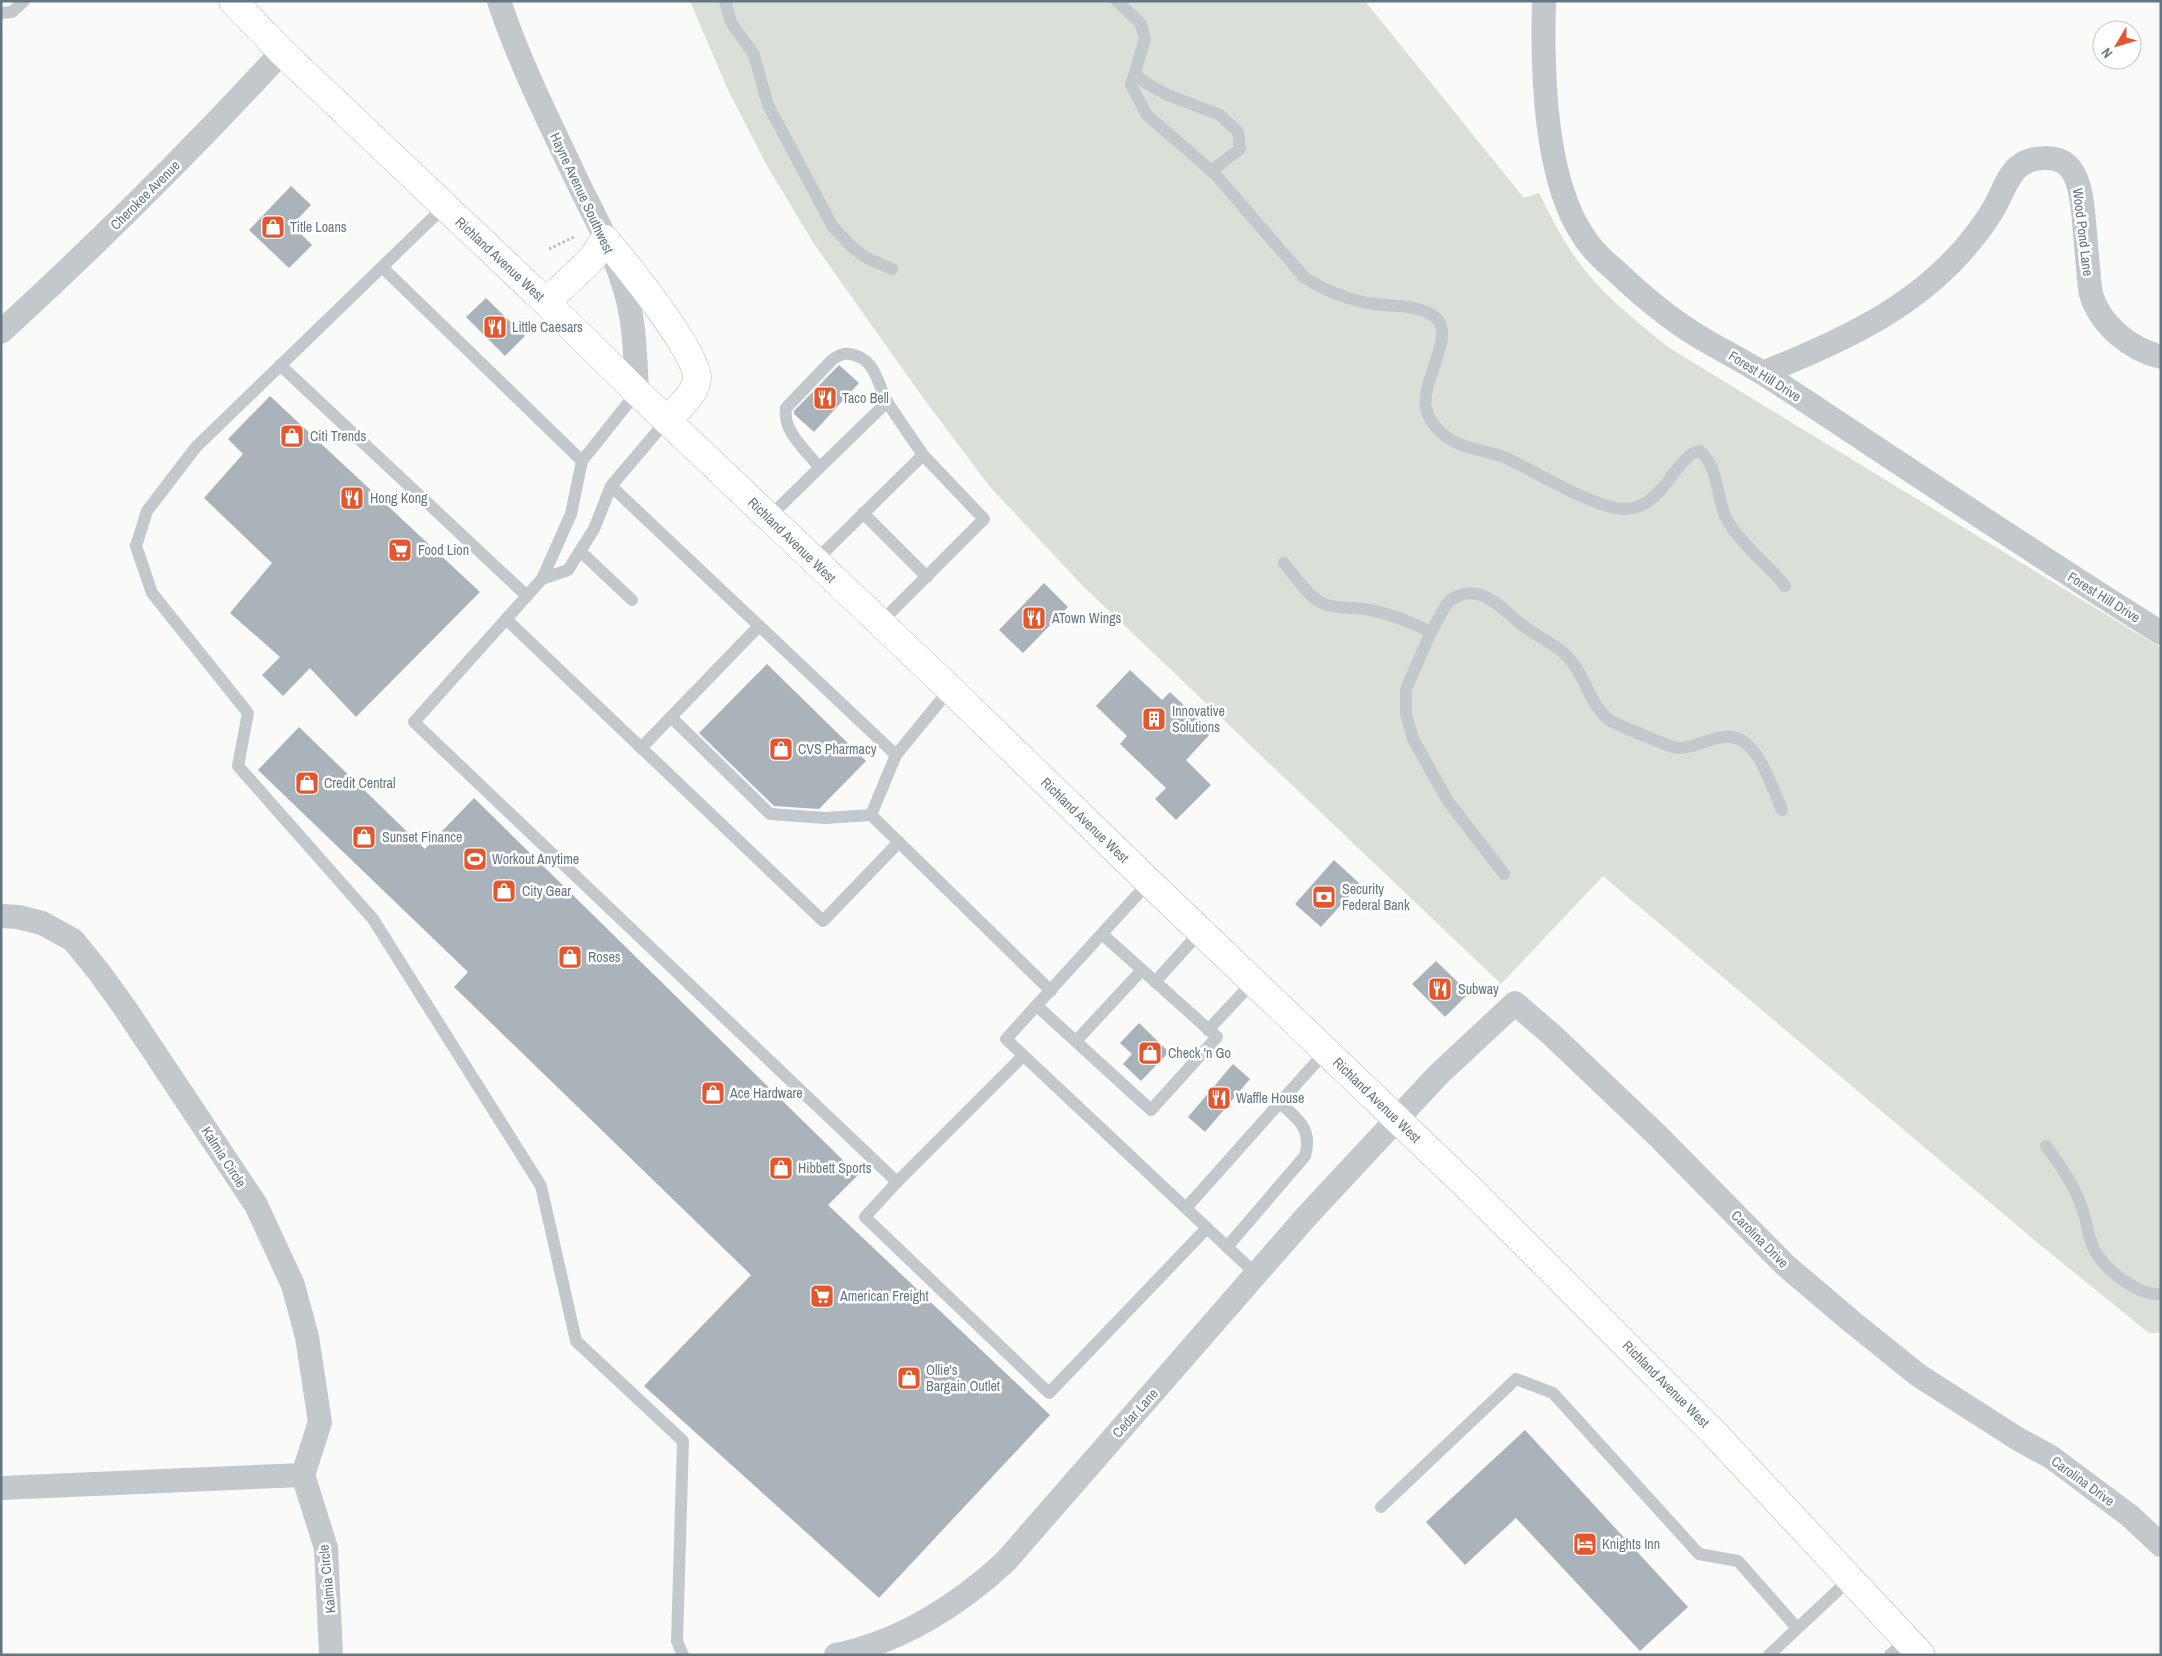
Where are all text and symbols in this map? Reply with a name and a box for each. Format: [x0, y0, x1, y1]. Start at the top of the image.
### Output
north arrow [2092, 20, 2142, 70]
text: N [2097, 44, 2116, 62]
street label: Hayne Avenue Southwest [546, 130, 618, 256]
street label: Cherokee Avenue [106, 156, 184, 234]
street label: Wood Pond Lane [2069, 187, 2097, 277]
street label: Richland Avenue West [452, 213, 548, 305]
shop icon: Title Loans [260, 214, 286, 240]
place label: Title Loans [290, 218, 347, 236]
restaurant icon: Little Caesars [482, 314, 508, 340]
place label: Little Caesars [512, 318, 583, 336]
street label: Forest Hill Drive [1725, 347, 1805, 405]
restaurant icon: Taco Bell [812, 385, 838, 411]
place label: Taco Bell [842, 389, 889, 407]
shop icon: Citi Trends [279, 423, 305, 449]
place label: Citi Trends [310, 427, 366, 445]
restaurant icon: Hong Kong [339, 485, 365, 511]
place label: Hong Kong [370, 489, 428, 507]
street label: Richland Avenue West [744, 493, 840, 587]
supermarket icon: Food Lion [387, 537, 413, 563]
place label: Food Lion [418, 541, 469, 559]
street label: Forest Hill Drive [2064, 568, 2144, 626]
restaurant icon: ATown Wings [1021, 605, 1047, 631]
place label: ATown Wings [1051, 609, 1122, 627]
place label: Innovative Solutions [1172, 702, 1225, 736]
building icon: Innovative Solutions [1141, 706, 1167, 732]
shop icon: CVS Pharmacy [768, 736, 794, 762]
place label: CVS Pharmacy [798, 740, 877, 758]
shop icon: Credit Central [294, 770, 320, 796]
street label: Richland Avenue West [1037, 773, 1133, 867]
place label: Credit Central [324, 774, 395, 792]
shop icon: Sunset Finance [351, 824, 377, 850]
place label: Sunset Finance [382, 828, 462, 846]
sports icon: Workout Anytime [462, 846, 488, 872]
place label: Workout Anytime [492, 850, 579, 868]
shop icon: City Gear [491, 878, 517, 904]
place label: Security Federal Bank [1342, 880, 1410, 914]
place label: City Gear [522, 882, 571, 900]
bank icon: Security Federal Bank [1311, 884, 1337, 910]
shop icon: Roses [557, 944, 583, 970]
place label: Roses [588, 948, 621, 966]
restaurant icon: Subway [1427, 976, 1453, 1002]
place label: Subway [1458, 980, 1499, 998]
shop icon: Check 'n Go [1137, 1040, 1163, 1066]
place label: Check 'n Go [1168, 1044, 1231, 1062]
street label: Richland Avenue West [1329, 1053, 1425, 1147]
shop icon: Ace Hardware [700, 1080, 726, 1106]
place label: Ace Hardware [729, 1084, 803, 1102]
restaurant icon: Waffle House [1206, 1085, 1232, 1111]
place label: Waffle House [1236, 1089, 1304, 1107]
street label: Kalmia Circle [198, 1123, 250, 1191]
shop icon: Hibbett Sports [768, 1155, 794, 1181]
place label: Hibbett Sports [798, 1159, 872, 1177]
street label: Carolina Drive [1727, 1206, 1793, 1272]
supermarket icon: American Freight [809, 1283, 835, 1309]
place label: American Freight [839, 1287, 929, 1305]
street label: Richland Avenue West [1619, 1337, 1713, 1431]
place label: Ollie's Bargain Outlet [926, 1361, 1000, 1395]
shop icon: Ollie's Bargain Outlet [896, 1365, 922, 1391]
street label: Cedar Lane [1108, 1385, 1162, 1441]
street label: Carolina Drive [2048, 1452, 2118, 1510]
hotel icon: Knights Inn [1572, 1531, 1598, 1557]
place label: Knights Inn [1602, 1535, 1660, 1553]
street label: Kalmia Circle [314, 1544, 340, 1614]

